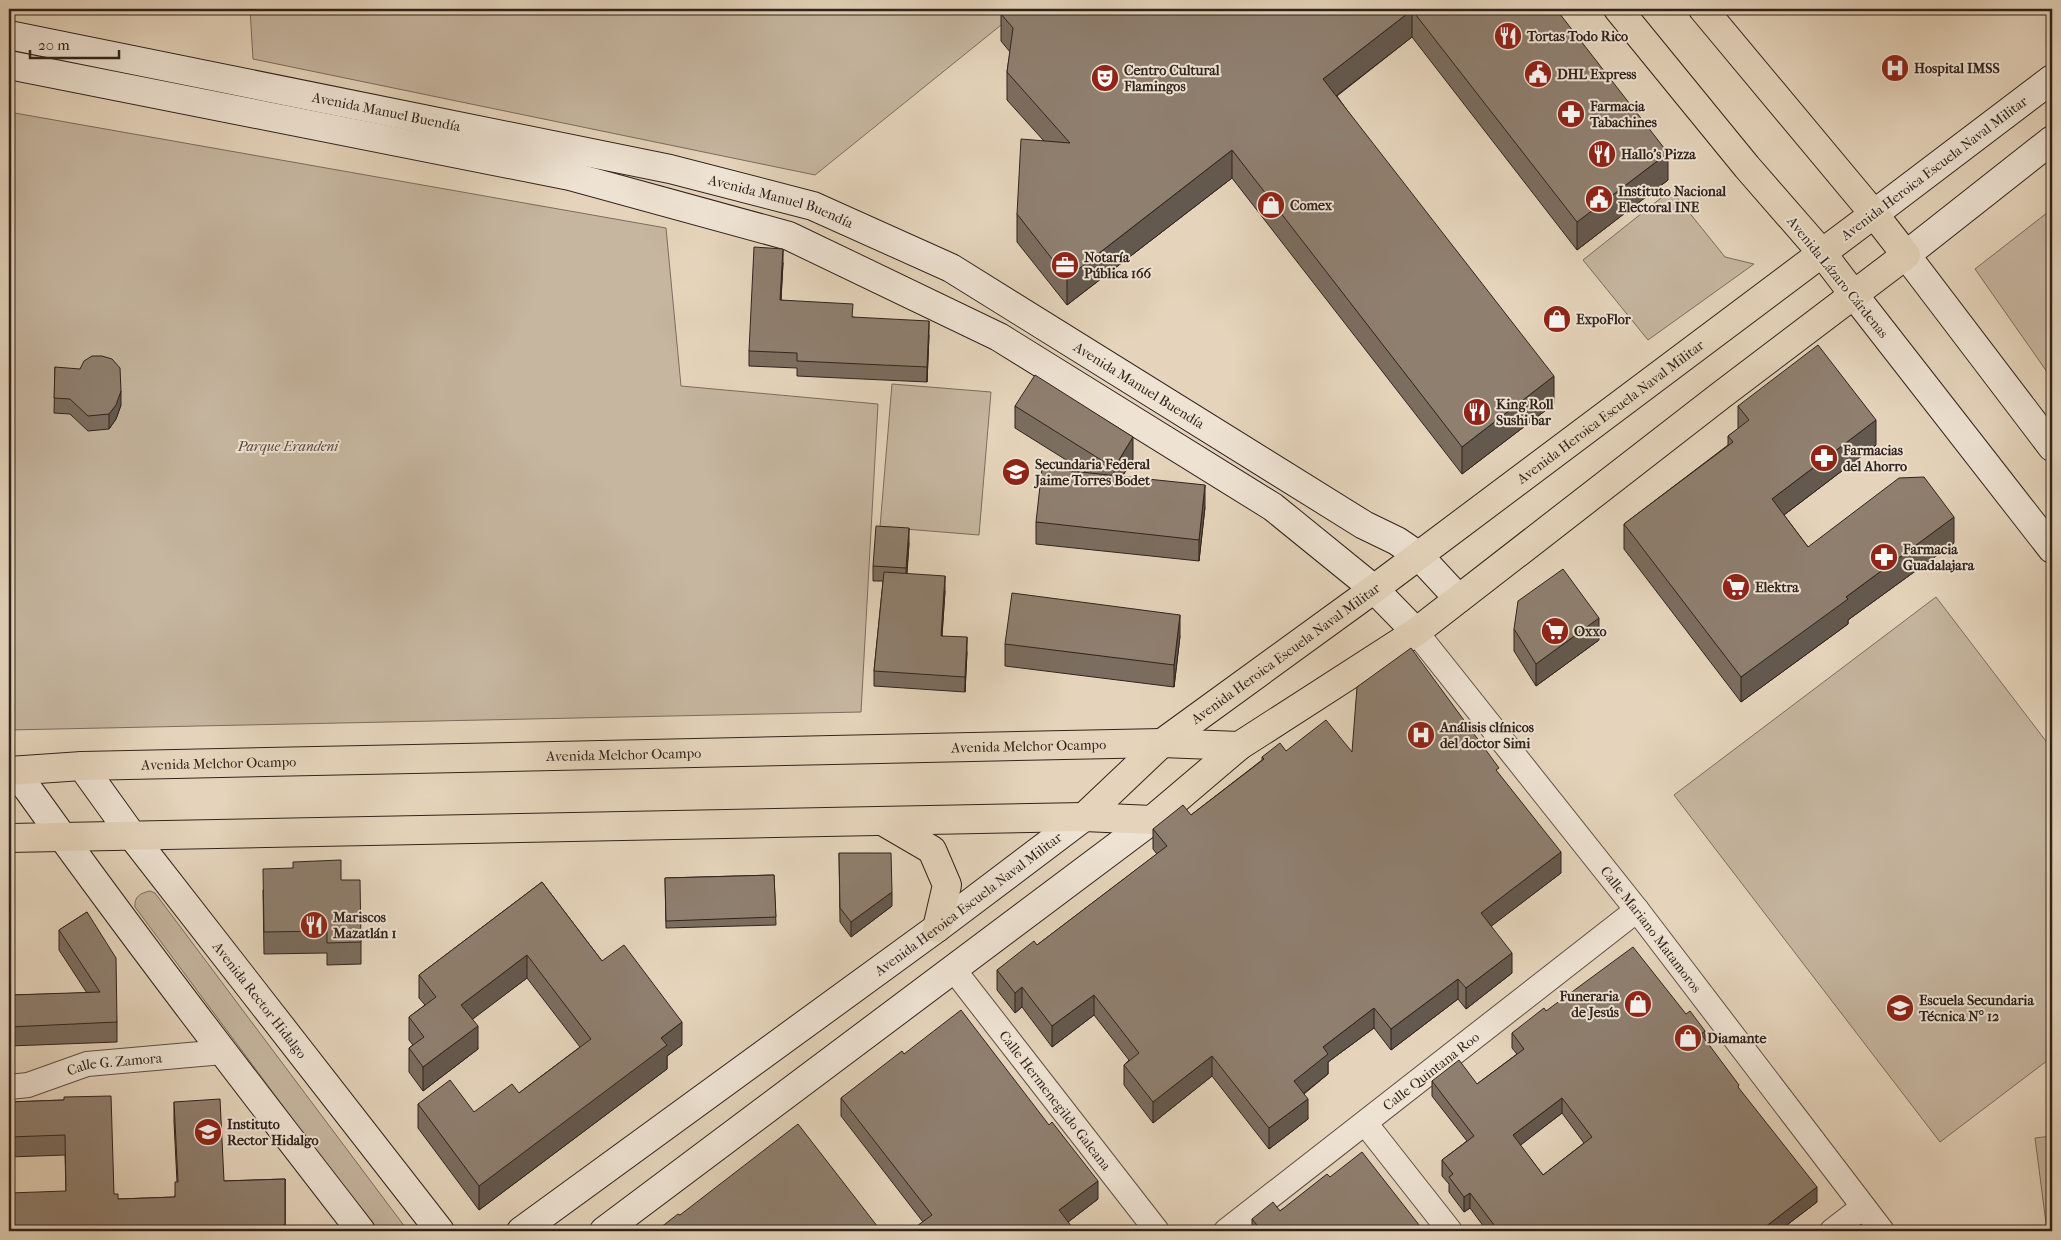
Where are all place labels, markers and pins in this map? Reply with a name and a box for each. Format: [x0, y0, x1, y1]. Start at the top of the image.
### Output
restaurant icon: Tortas Todo Rico [1493, 21, 1523, 51]
place label: Tortas Todo Rico [1526, 28, 1628, 45]
hospital icon: Hospital IMSS [1880, 53, 1910, 83]
public building icon: DHL Express [1523, 59, 1553, 89]
place label: Hospital IMSS [1914, 60, 2000, 77]
place label: Centro Cultural Flamingos [1123, 62, 1220, 95]
theatre icon: Centro Cultural Flamingos [1090, 63, 1120, 93]
place label: DHL Express [1557, 66, 1637, 83]
place label: Farmacia Tabachines [1589, 98, 1658, 131]
pharmacy icon: Farmacia Tabachines [1556, 99, 1586, 129]
restaurant icon: Hallo's Pizza [1587, 139, 1617, 169]
place label: Hallo's Pizza [1621, 146, 1696, 163]
place label: Instituto Nacional Electoral INE [1618, 183, 1726, 216]
public building icon: Instituto Nacional Electoral INE [1584, 184, 1614, 214]
shop icon: Comex [1256, 190, 1286, 220]
place label: Comex [1290, 197, 1333, 214]
place label: Notaría Pública 166 [1084, 249, 1152, 282]
office icon: Notaría Pública 166 [1050, 250, 1080, 280]
shop icon: ExpoFlor [1542, 304, 1572, 334]
place label: ExpoFlor [1576, 311, 1632, 328]
place label: King Roll Sushi bar [1496, 396, 1554, 429]
restaurant icon: King Roll Sushi bar [1462, 397, 1492, 427]
place label: Farmacias del Ahorro [1842, 442, 1907, 475]
pharmacy icon: Farmacias del Ahorro [1809, 443, 1839, 473]
place label: Secundaria Federal Jaime Torres Bodet [1033, 456, 1151, 489]
school or university icon: Secundaria Federal Jaime Torres Bodet [1001, 457, 1031, 487]
place label: Farmacia Guadalajara [1902, 541, 1975, 574]
pharmacy icon: Farmacia Guadalajara [1869, 542, 1899, 572]
supermarket icon: Elektra [1721, 572, 1751, 602]
place label: Elektra [1755, 579, 1799, 596]
supermarket icon: Oxxo [1540, 616, 1570, 646]
place label: Oxxo [1574, 623, 1607, 640]
place label: Análisis clínicos del doctor Simi [1439, 719, 1535, 752]
hospital icon: Análisis clínicos del doctor Simi [1406, 720, 1436, 750]
place label: Mariscos Mazatlán 1 [332, 909, 396, 942]
restaurant icon: Mariscos Mazatlán 1 [299, 910, 329, 940]
place label: Funeraria de Jesús [1559, 988, 1620, 1021]
shop icon: Funeraria de Jesús [1623, 989, 1653, 1019]
place label: Escuela Secundaria Técnica N° 12 [1918, 992, 2034, 1025]
school or university icon: Escuela Secundaria Técnica N° 12 [1885, 993, 1915, 1023]
shop icon: Diamante [1673, 1023, 1703, 1053]
place label: Diamante [1707, 1030, 1766, 1047]
place label: Instituto Rector Hidalgo [227, 1116, 319, 1149]
school or university icon: Instituto Rector Hidalgo [193, 1117, 223, 1147]

